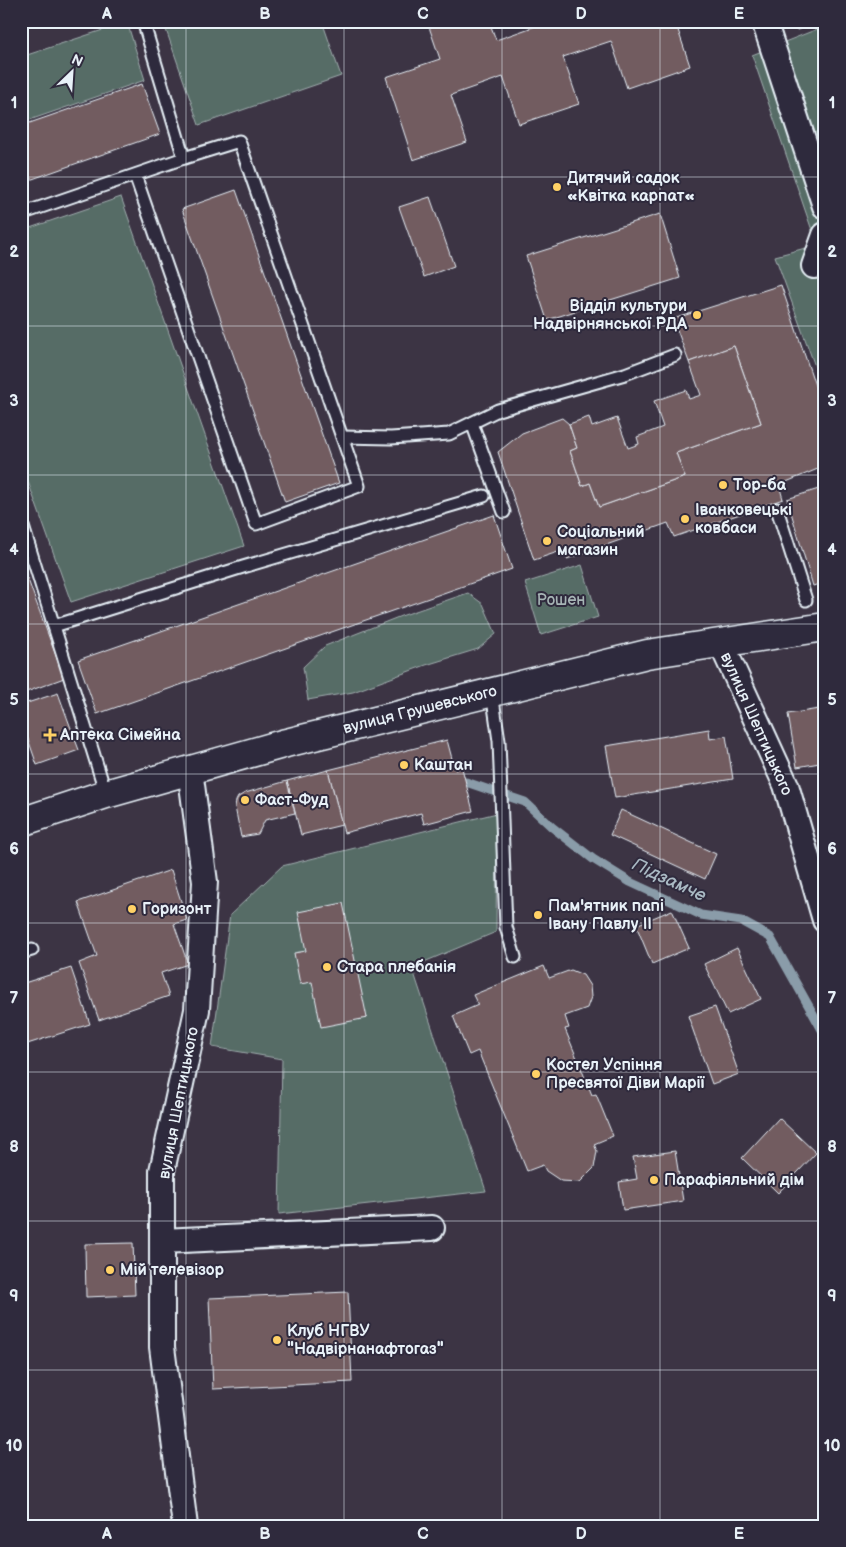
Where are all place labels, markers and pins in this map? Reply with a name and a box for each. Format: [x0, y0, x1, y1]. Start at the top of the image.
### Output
place label: Дитячий садок «Квітка карпат« [567, 169, 695, 206]
marker: Дитячий садок «Квітка карпат« [551, 181, 563, 193]
place label: Відділ культури Надвірнянської РДА [533, 297, 688, 334]
marker: Відділ культури Надвірнянської РДА [691, 309, 703, 321]
place label: Тор-ба [733, 476, 787, 495]
marker: Тор-ба [717, 479, 729, 491]
place label: Іванковецькі ковбаси [695, 501, 792, 538]
marker: Іванковецькі ковбаси [679, 513, 691, 525]
place label: Соціальний магазин [557, 523, 644, 560]
marker: Соціальний магазин [541, 535, 553, 547]
place label: Аптека Сімейна [59, 726, 181, 745]
marker: Аптека Сімейна [44, 729, 56, 741]
place label: Каштан [414, 756, 473, 775]
marker: Каштан [398, 759, 410, 771]
place label: Фаст-Фуд [255, 791, 329, 810]
marker: Фаст-Фуд [239, 794, 251, 806]
place label: Пам'ятник папі Івану Павлу ІІ [548, 897, 664, 934]
place label: Горизонт [142, 900, 212, 919]
marker: Горизонт [126, 903, 138, 915]
marker: Пам'ятник папі Івану Павлу ІІ [532, 909, 544, 921]
place label: Стара плебанія [337, 958, 456, 977]
marker: Стара плебанія [321, 961, 333, 973]
place label: Костел Успіння Пресвятої Діви Марії [546, 1056, 706, 1093]
marker: Костел Успіння Пресвятої Діви Марії [530, 1068, 542, 1080]
place label: Парафіяльний дім [664, 1171, 804, 1190]
marker: Парафіяльний дім [648, 1174, 660, 1186]
place label: Мій телевізор [120, 1261, 225, 1280]
marker: Мій телевізор [104, 1264, 116, 1276]
place label: Клуб НГВУ "Надвірнанафтогаз" [287, 1322, 444, 1359]
marker: Клуб НГВУ "Надвірнанафтогаз" [271, 1334, 283, 1346]

